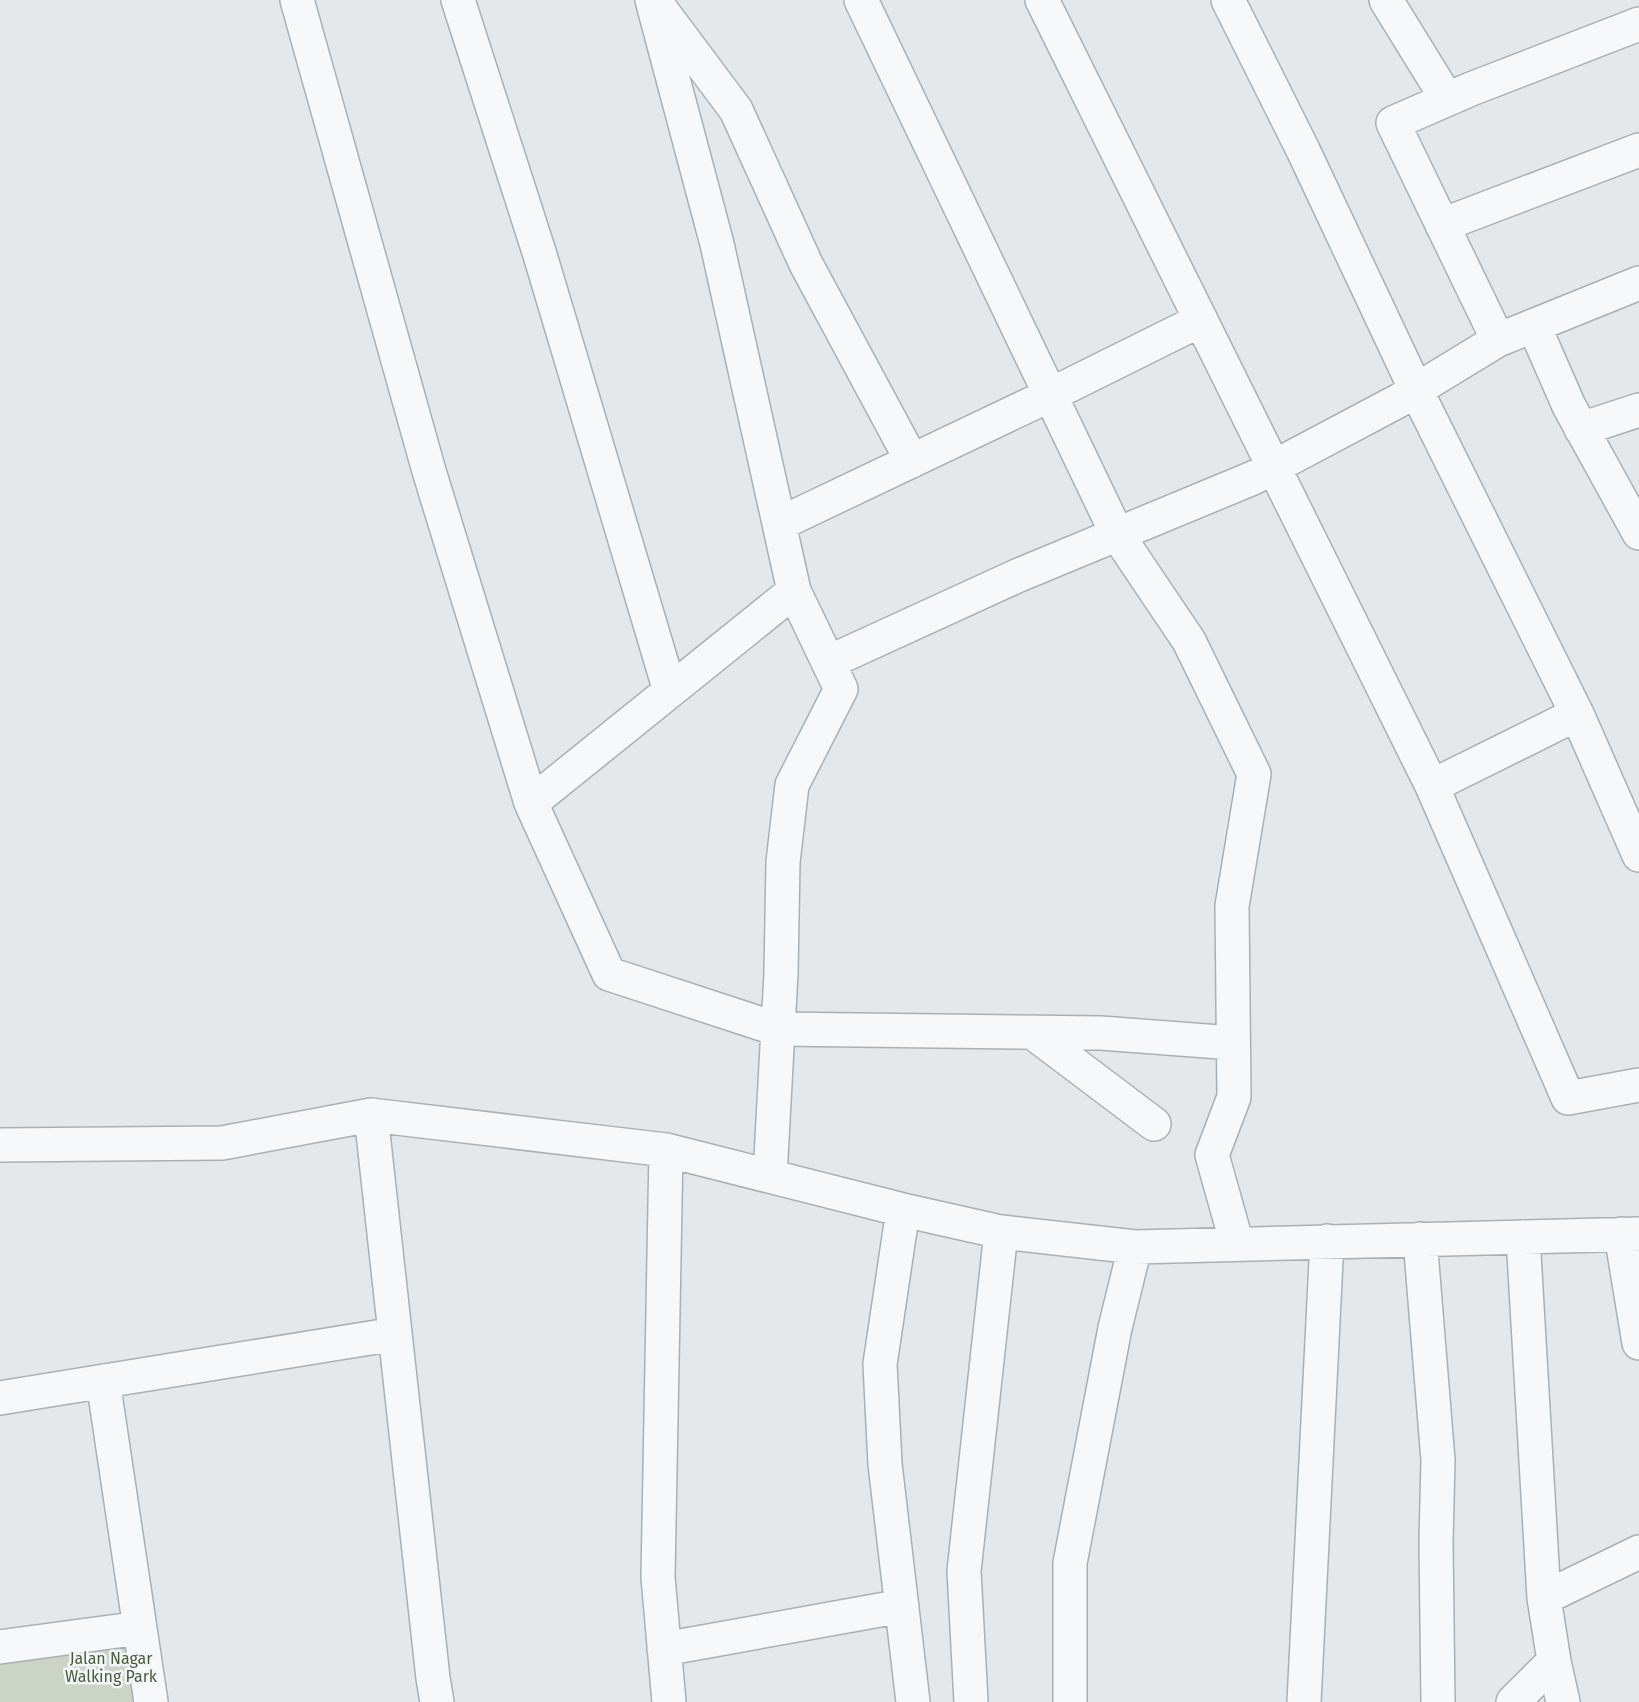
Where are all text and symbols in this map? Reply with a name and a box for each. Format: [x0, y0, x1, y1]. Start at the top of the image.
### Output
park label: Jalan Nagar Walking Park [65, 1649, 158, 1686]

